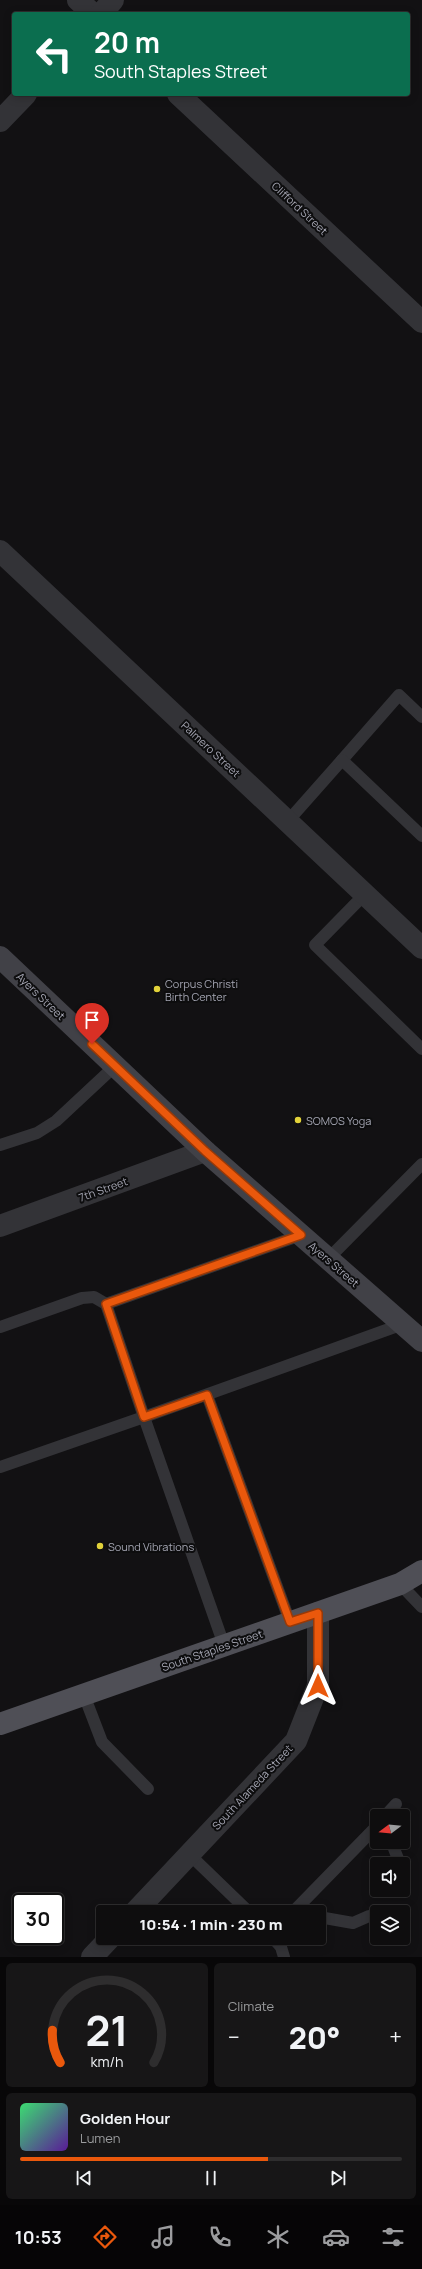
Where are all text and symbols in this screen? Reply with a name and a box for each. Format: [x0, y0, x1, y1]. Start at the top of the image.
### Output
text: 20 m [94, 23, 160, 61]
icon: left [28, 28, 80, 80]
text: South Staples Street [94, 59, 268, 83]
street label: Clifford Street [269, 178, 331, 238]
street label: Palmero Street [178, 718, 244, 780]
street label: Ayers Street [13, 969, 69, 1023]
place label: Corpus Christi Birth Center [165, 976, 238, 1004]
marker: Corpus Christi Birth Center [152, 984, 162, 994]
pin [75, 1003, 109, 1044]
icon: arrive [81, 1009, 103, 1031]
place label: SOMOS Yoga [306, 1113, 371, 1128]
marker: SOMOS Yoga [293, 1115, 303, 1125]
street label: 7th Street [76, 1173, 130, 1205]
street label: Ayers Street [306, 1238, 362, 1290]
place label: Sound Vibrations [108, 1539, 194, 1554]
marker: Sound Vibrations [95, 1541, 105, 1551]
street label: South Staples Street [159, 1626, 265, 1674]
position arrow [297, 1665, 339, 1707]
street label: South Alameda Street [209, 1741, 295, 1833]
north arrow [370, 1809, 410, 1849]
map controls [370, 1809, 410, 1945]
button: sound [370, 1857, 410, 1897]
speed limit sign: 30 [12, 1893, 64, 1945]
button: layers [370, 1905, 410, 1945]
text: 10:54 · 1 min · 230 m [139, 1914, 283, 1935]
text: Climate [228, 1997, 274, 2015]
text: 21 [86, 2002, 129, 2058]
text: 20° [289, 2017, 341, 2058]
text: − [228, 2022, 240, 2052]
text: + [389, 2022, 402, 2052]
text: km/h [90, 2052, 124, 2071]
text: Golden Hour [80, 2108, 170, 2129]
text: Lumen [80, 2129, 120, 2147]
icon: previous [73, 2167, 95, 2189]
icon: pause [200, 2167, 222, 2189]
icon: next [327, 2167, 349, 2189]
icon: directions [91, 2223, 119, 2251]
icon: music [149, 2223, 177, 2251]
icon: phone [206, 2223, 234, 2251]
icon: climate [264, 2223, 292, 2251]
icon: car [322, 2223, 350, 2251]
icon: filters [379, 2223, 407, 2251]
text: 10:53 [15, 2225, 62, 2249]

